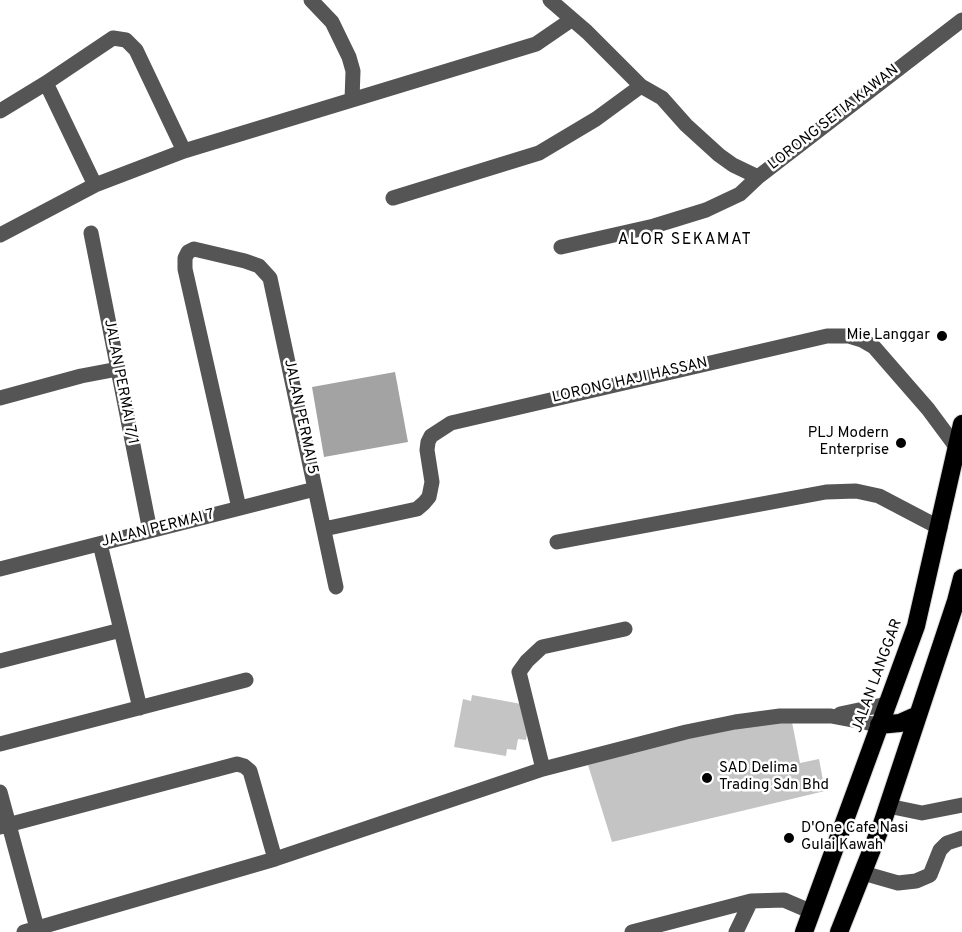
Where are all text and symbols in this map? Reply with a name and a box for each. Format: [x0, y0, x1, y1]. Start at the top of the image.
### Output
street label: LORONG SETIA KAWAN [765, 61, 903, 175]
district label: ALOR SEKAMAT [618, 231, 752, 251]
street label: JALAN PERMAI 7/1 [99, 318, 141, 446]
place label: Mie Langgar [847, 327, 930, 345]
marker: Mie Langgar [935, 329, 949, 343]
street label: LORONG HAJI HASSAN [550, 354, 710, 408]
street label: JALAN PERMAI 5 [279, 358, 321, 476]
place label: PLJ Modern Enterprise [808, 425, 889, 460]
marker: PLJ Modern Enterprise [894, 436, 908, 450]
street label: JALAN PERMAI 7 [100, 506, 216, 552]
street label: JALAN LANGGAR [849, 617, 907, 735]
place label: SAD Delima Trading Sdn Bhd [719, 760, 829, 795]
marker: SAD Delima Trading Sdn Bhd [700, 771, 714, 785]
place label: D'One Cafe Nasi Gulai Kawah [801, 820, 908, 855]
marker: D'One Cafe Nasi Gulai Kawah [782, 831, 796, 845]

